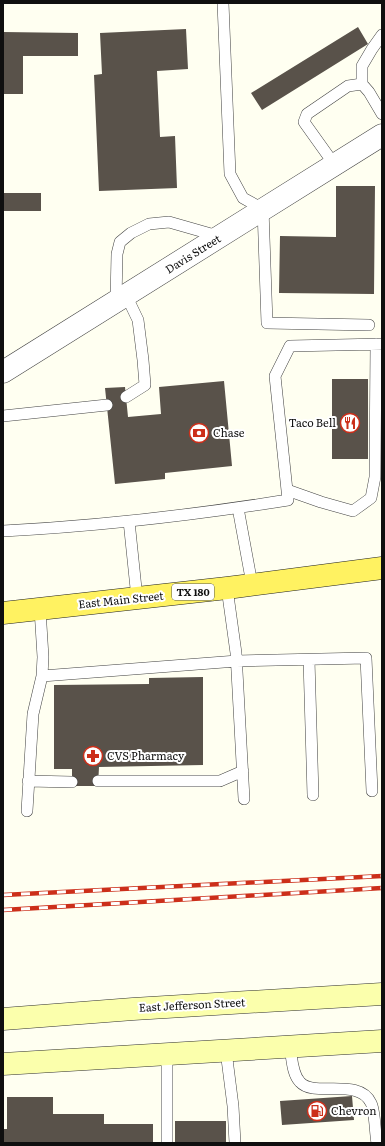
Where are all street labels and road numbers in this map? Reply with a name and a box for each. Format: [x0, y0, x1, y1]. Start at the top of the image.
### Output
street label: Davis Street [162, 229, 224, 277]
road number: TX 180 [172, 584, 214, 600]
street label: East Main Street [77, 587, 165, 611]
street label: East Jefferson Street [138, 993, 246, 1015]

